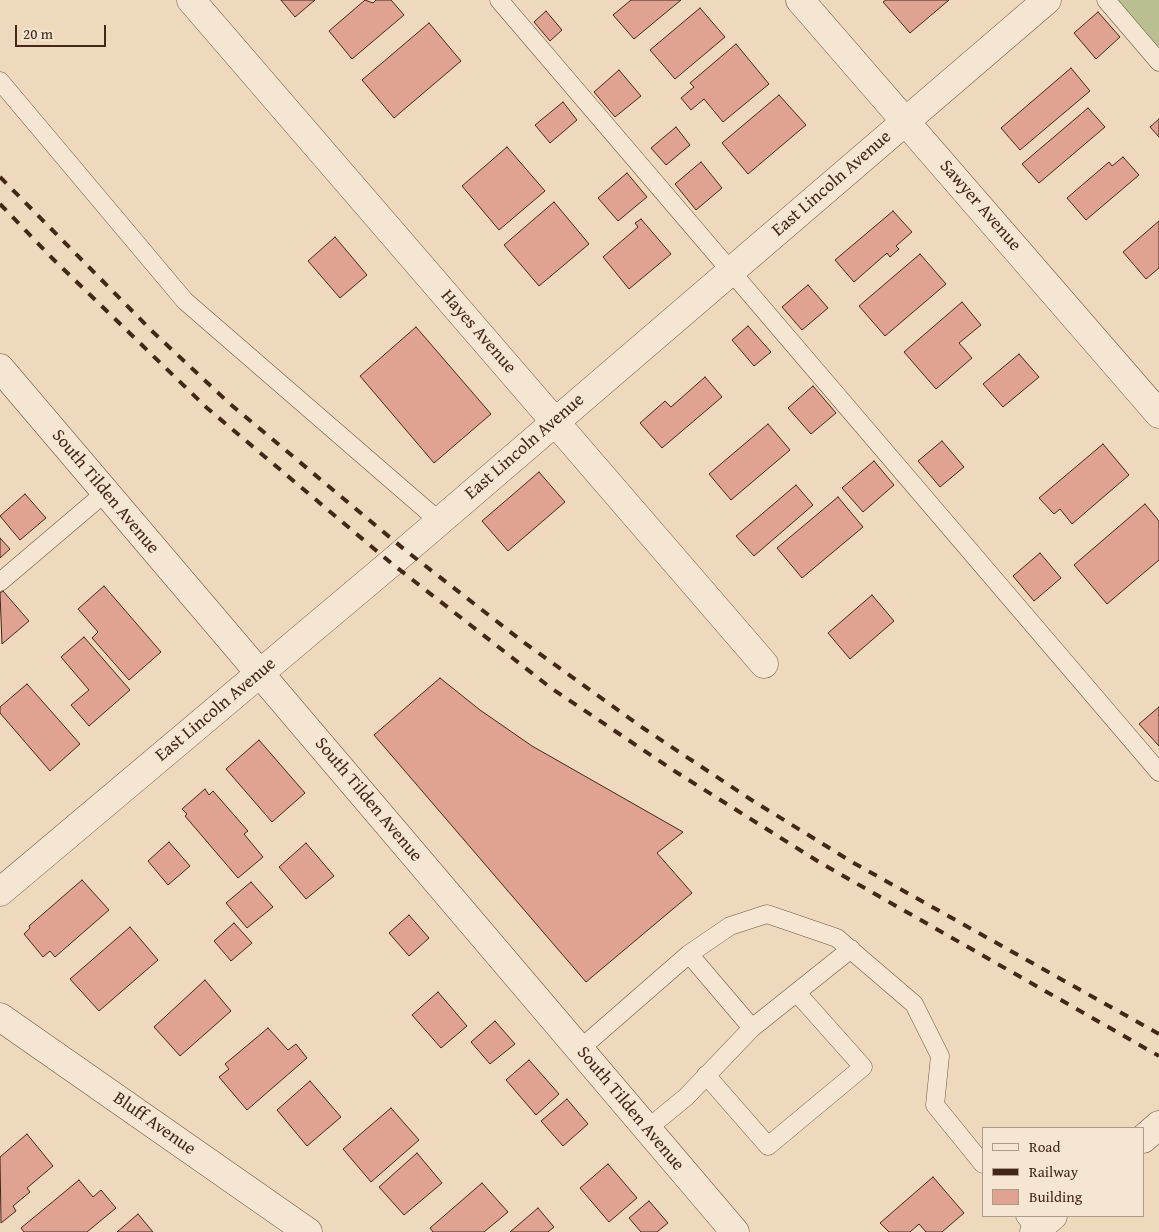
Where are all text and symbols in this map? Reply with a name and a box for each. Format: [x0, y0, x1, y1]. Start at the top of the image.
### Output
scale bar [18, 15, 109, 47]
text: 20 m [23, 23, 53, 44]
street label: East Lincoln Avenue [768, 126, 896, 242]
street label: Sawyer Avenue [935, 156, 1025, 256]
street label: Hayes Avenue [436, 286, 520, 378]
street label: East Lincoln Avenue [461, 389, 589, 505]
street label: South Tilden Avenue [47, 425, 163, 559]
street label: East Lincoln Avenue [151, 653, 281, 767]
street label: South Tilden Avenue [310, 733, 426, 867]
street label: South Tilden Avenue [572, 1042, 688, 1176]
street label: Bluff Avenue [109, 1088, 199, 1160]
legend [982, 1127, 1144, 1217]
text: Road [1029, 1136, 1060, 1157]
text: Railway [1029, 1161, 1078, 1182]
text: Building [1029, 1186, 1082, 1207]

